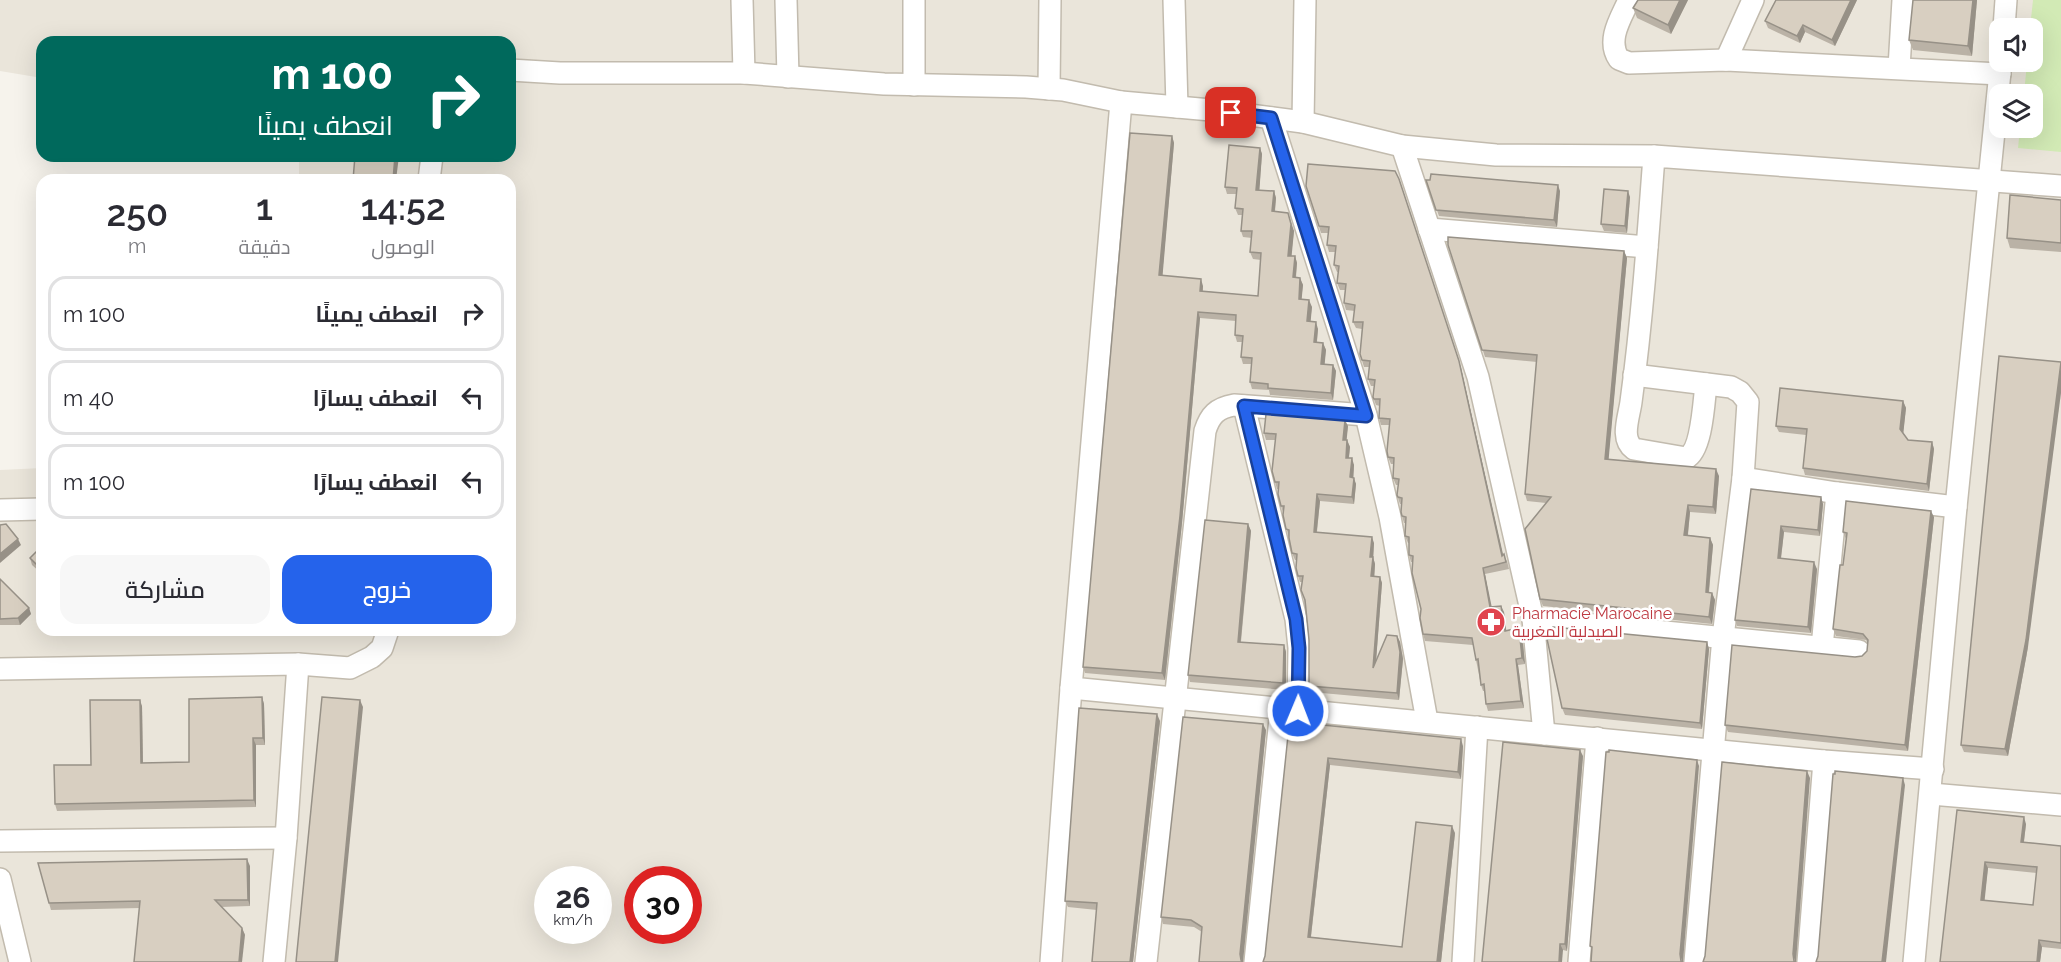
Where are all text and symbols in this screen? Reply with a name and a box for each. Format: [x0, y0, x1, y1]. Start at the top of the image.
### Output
map controls [1989, 18, 2043, 138]
button: sound [1989, 18, 2043, 72]
text: 100 m [271, 50, 393, 99]
icon: right [414, 60, 492, 138]
button: layers [1989, 84, 2043, 138]
pin [1205, 87, 1256, 138]
icon: arrive [1214, 96, 1247, 129]
text: انعطف يمينًا [256, 110, 393, 141]
text: 1 [256, 186, 273, 228]
text: 14:52 [361, 186, 446, 228]
text: 250 [106, 192, 168, 234]
text: m [128, 234, 146, 258]
text: دقيقة [238, 235, 290, 259]
text: الوصول [371, 235, 435, 259]
icon: right [456, 297, 489, 330]
text: 100 m [63, 301, 125, 327]
text: انعطف يمينًا [315, 301, 438, 327]
icon: left [456, 381, 489, 414]
text: 40 m [63, 385, 114, 411]
text: انعطف يسارًا [313, 385, 438, 411]
icon: left [456, 465, 489, 498]
text: 100 m [63, 469, 125, 495]
text: انعطف يسارًا [313, 469, 438, 495]
button: مشاركة [60, 555, 270, 624]
button: خروج [282, 555, 492, 624]
place label: Pharmacie Marocaine الصيدلية المغربية [1512, 604, 1672, 641]
pharmacy icon: Pharmacie Marocaine الصيدلية المغربية [1475, 606, 1507, 638]
position arrow [1266, 679, 1330, 743]
speed limit sign: 30 [624, 866, 702, 944]
text: 26 [555, 880, 591, 915]
text: km/h [553, 911, 593, 929]

